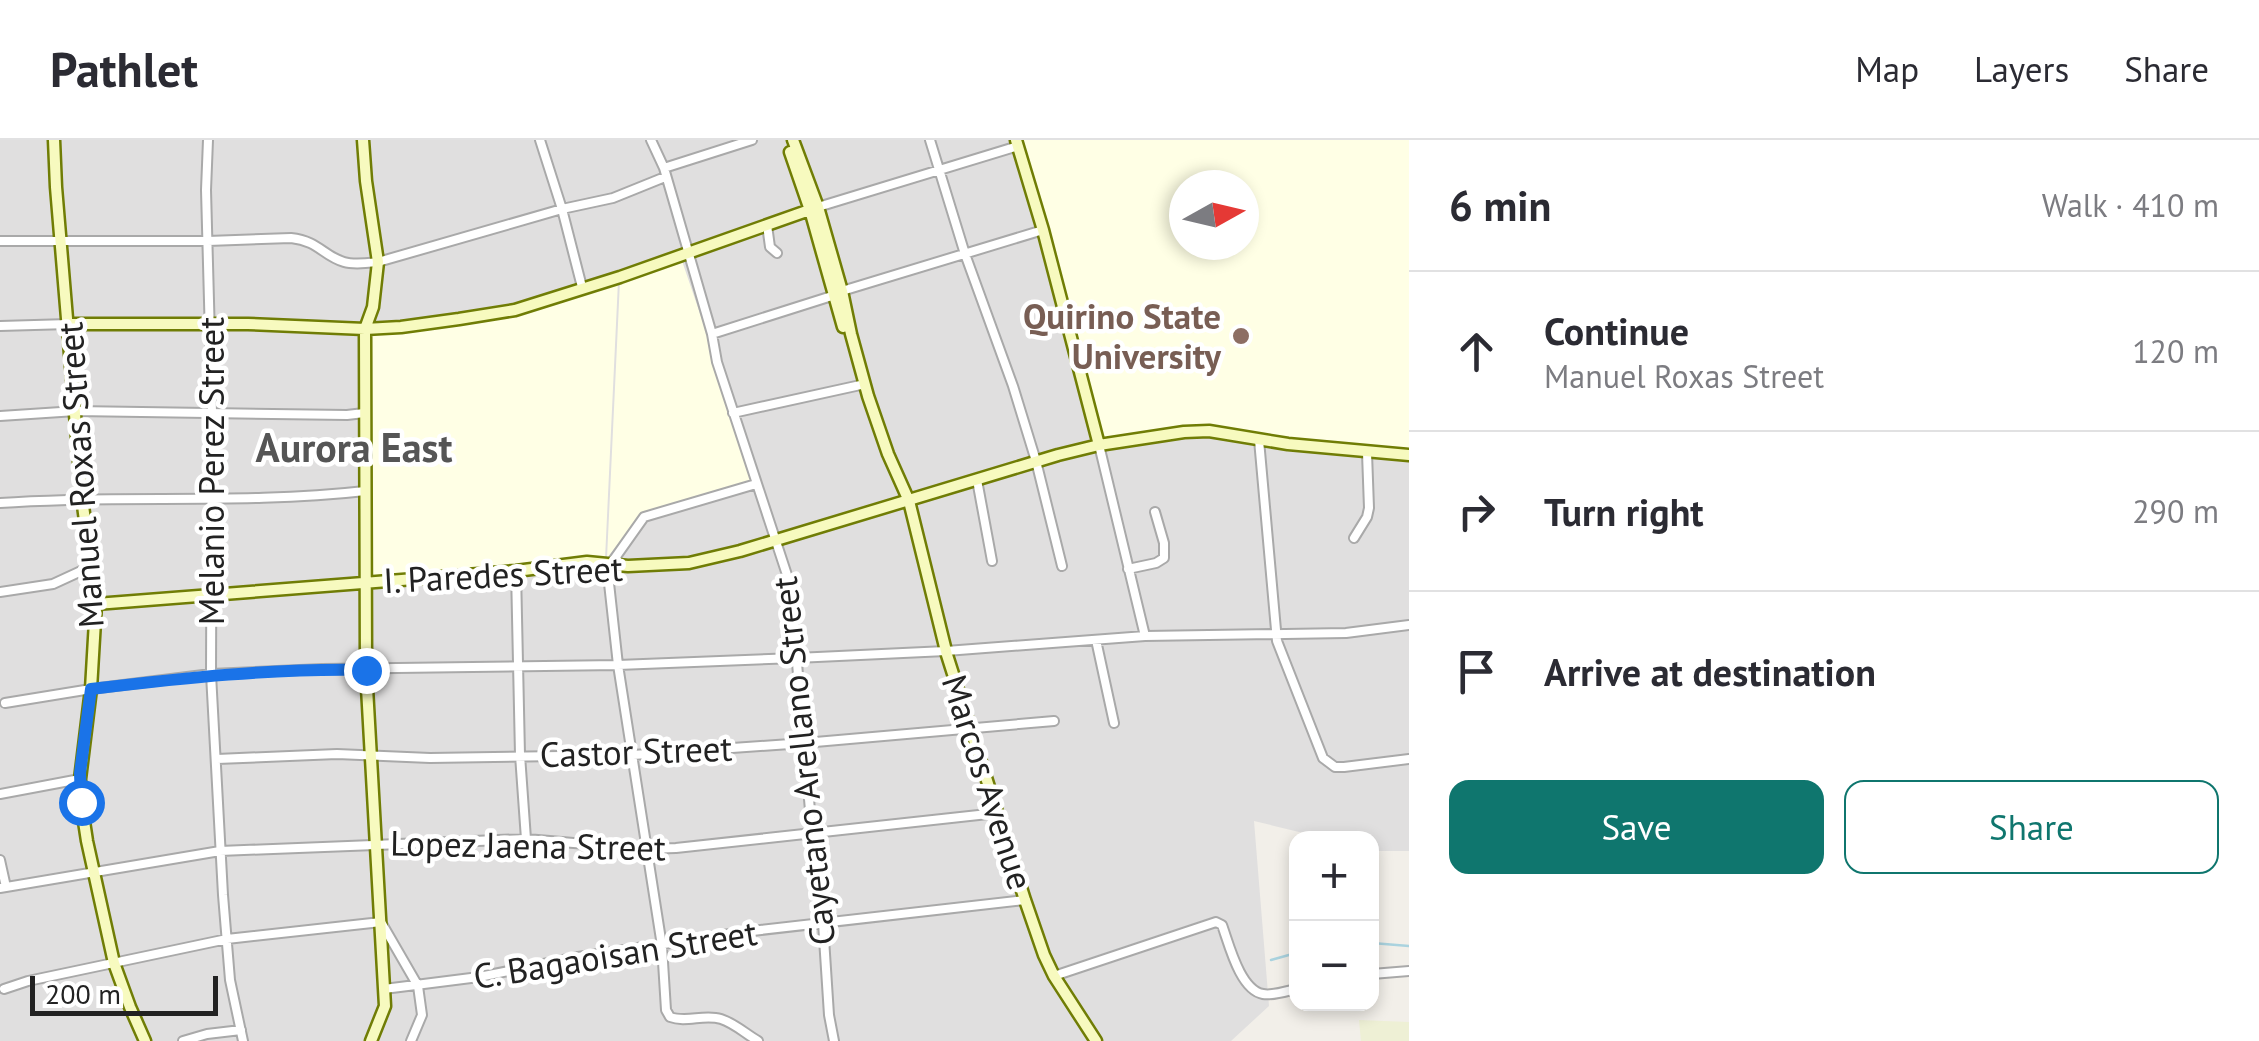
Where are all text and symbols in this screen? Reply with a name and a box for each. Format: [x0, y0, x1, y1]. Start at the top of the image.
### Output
text: Pathlet [50, 38, 198, 100]
text: Map [1855, 46, 1919, 92]
text: Layers [1974, 46, 2069, 92]
text: Share [2124, 46, 2209, 92]
north arrow [1169, 170, 1259, 260]
text: 6 min [1449, 178, 1551, 233]
text: Walk · 410 m [2042, 184, 2219, 226]
place label: Quirino State University [1023, 293, 1222, 379]
text: Continue [1544, 306, 1689, 355]
street label: Melanio Perez Street [188, 317, 234, 625]
street label: Manuel Roxas Street [46, 320, 114, 629]
icon: ahead [1449, 324, 1504, 379]
marker: Quirino State University [1230, 325, 1252, 347]
text: 120 m [2132, 330, 2219, 372]
text: Manuel Roxas Street [1544, 355, 1824, 397]
district label: Aurora East [256, 421, 452, 473]
icon: right [1449, 484, 1504, 539]
text: Turn right [1544, 487, 1704, 536]
text: 290 m [2132, 490, 2219, 532]
street label: I. Paredes Street [382, 545, 624, 603]
street label: Cayetano Arellano Street [761, 574, 845, 948]
icon: arrive [1449, 644, 1504, 699]
text: Arrive at destination [1544, 647, 1876, 696]
route end [344, 648, 390, 694]
street label: Marcos Avenue [932, 669, 1044, 895]
street label: Castor Street [539, 725, 733, 777]
route start [59, 780, 105, 826]
button: Save [1449, 780, 1824, 874]
button: Share [1844, 780, 2219, 874]
street label: Lopez Jaena Street [390, 820, 666, 870]
map controls [1289, 831, 1379, 1011]
button: + [1289, 831, 1379, 921]
street label: C. Bagaoisan Street [470, 909, 760, 999]
button: − [1289, 921, 1379, 1011]
scale bar [30, 971, 218, 1016]
text: 200 m [45, 975, 121, 1012]

